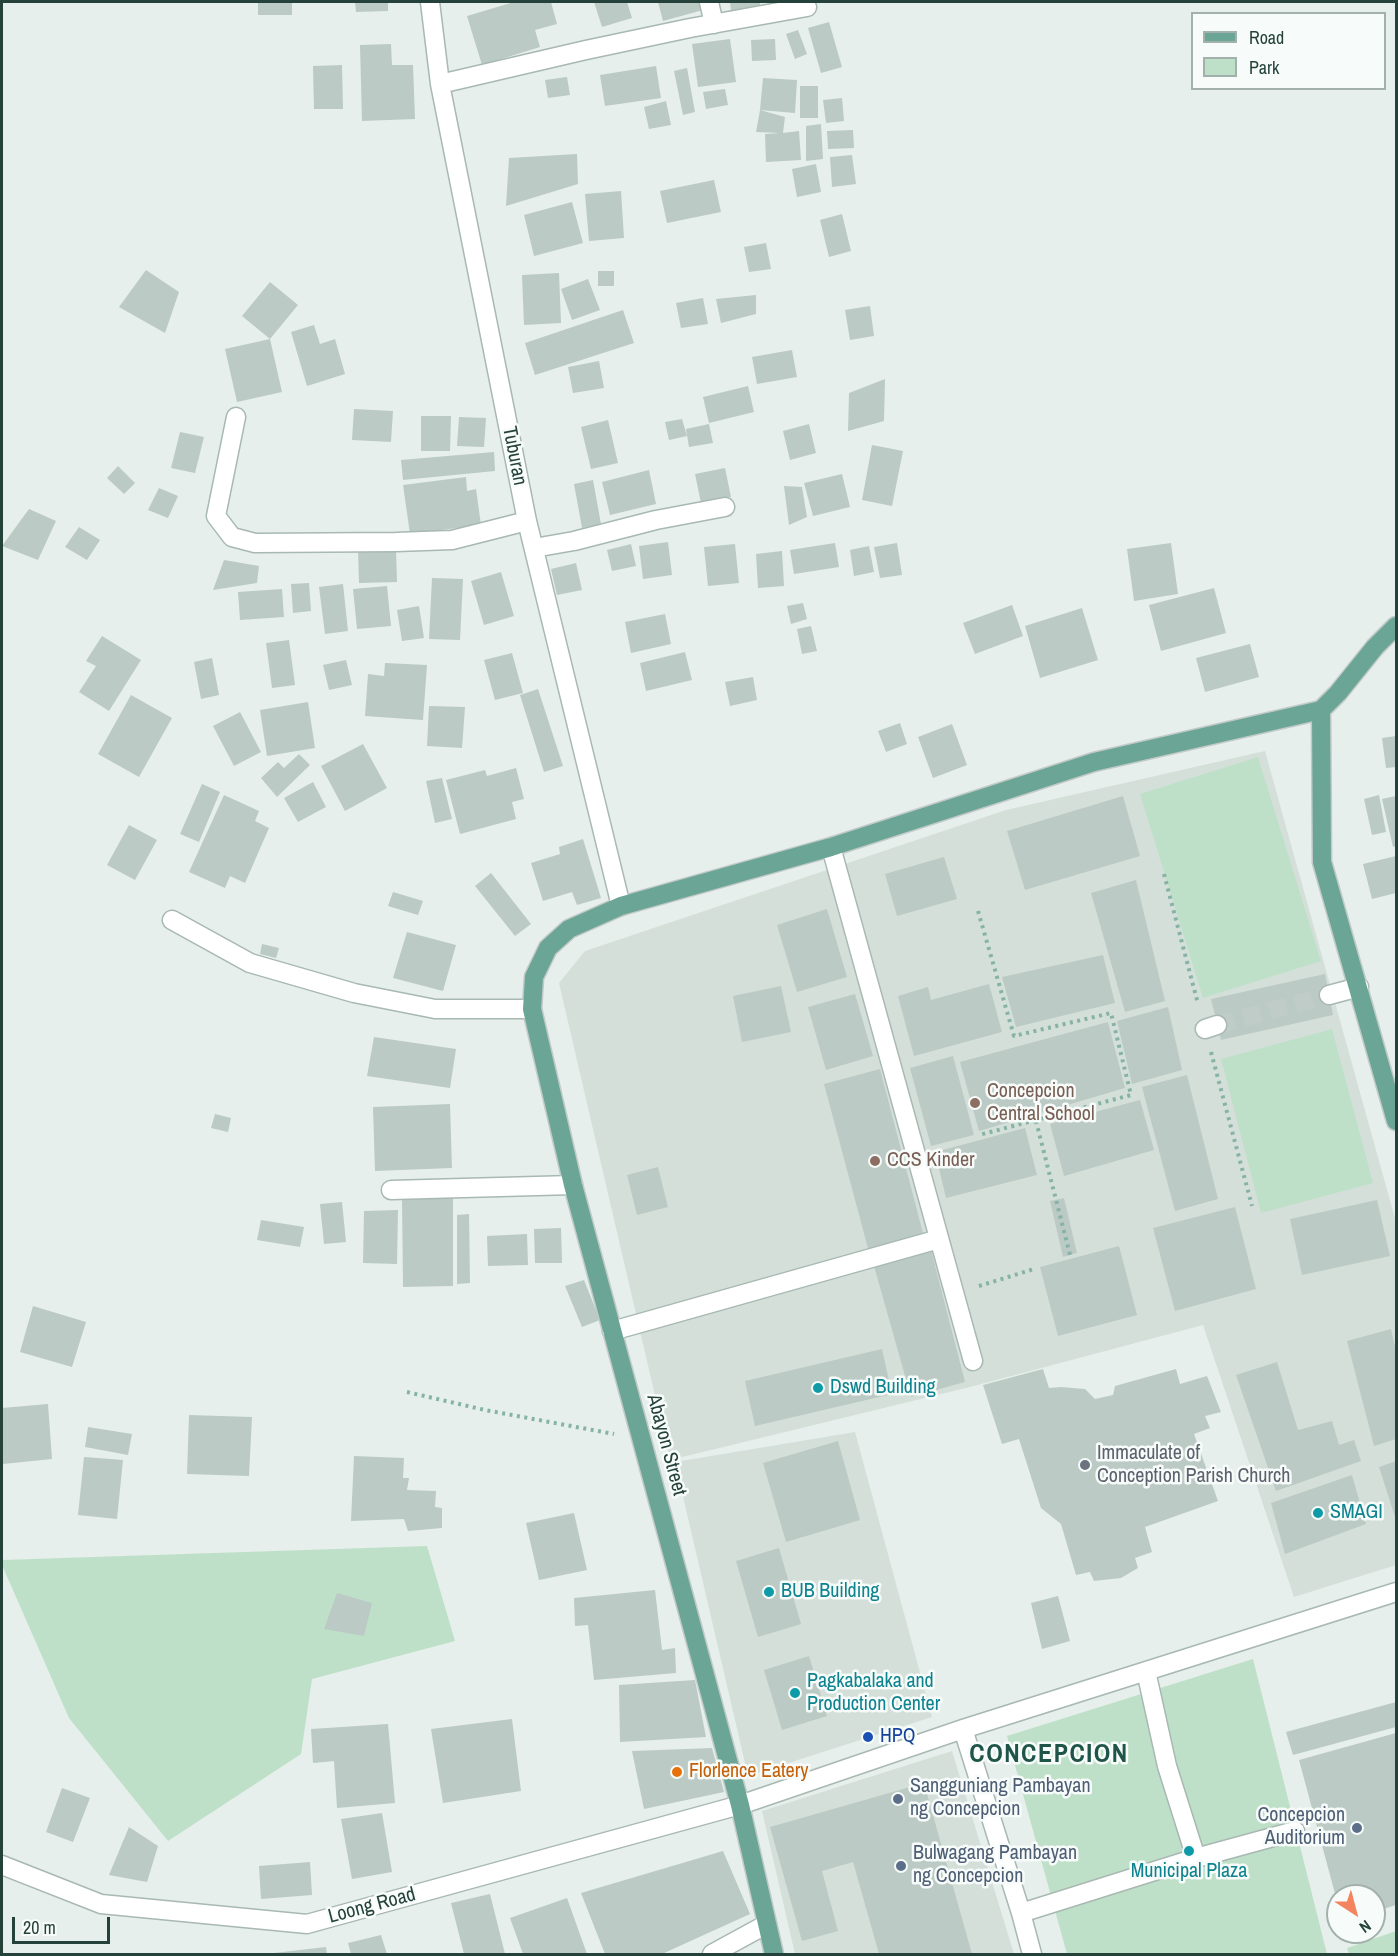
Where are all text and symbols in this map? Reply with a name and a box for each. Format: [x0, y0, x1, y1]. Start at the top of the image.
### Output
legend [1191, 12, 1386, 90]
text: Road [1249, 25, 1284, 50]
text: Park [1249, 55, 1279, 80]
street label: Tuburan [497, 424, 531, 488]
place label: Concepcion Central School [987, 1080, 1095, 1127]
marker: Concepcion Central School [968, 1096, 982, 1110]
place label: CCS Kinder [887, 1149, 974, 1173]
marker: CCS Kinder [868, 1154, 882, 1168]
place label: Dswd Building [830, 1376, 936, 1400]
marker: Dswd Building [811, 1381, 825, 1395]
street label: Abayon Street [641, 1392, 691, 1498]
place label: Immaculate of Conception Parish Church [1097, 1442, 1290, 1489]
marker: Immaculate of Conception Parish Church [1078, 1458, 1092, 1472]
place label: SMAGI [1330, 1501, 1383, 1525]
marker: SMAGI [1311, 1506, 1325, 1520]
place label: BUB Building [781, 1580, 879, 1604]
marker: BUB Building [762, 1585, 776, 1599]
place label: Pagkabalaka and Production Center [807, 1670, 940, 1717]
marker: Pagkabalaka and Production Center [788, 1686, 802, 1700]
place label: HPQ [880, 1725, 916, 1749]
marker: HPQ [861, 1730, 875, 1744]
district label: CONCEPCION [969, 1739, 1129, 1771]
place label: Florlence Eatery [689, 1760, 808, 1784]
marker: Florlence Eatery [670, 1765, 684, 1779]
place label: Sangguniang Pambayan ng Concepcion [910, 1775, 1091, 1822]
marker: Sangguniang Pambayan ng Concepcion [891, 1792, 905, 1806]
place label: Concepcion Auditorium [1257, 1804, 1345, 1851]
marker: Concepcion Auditorium [1350, 1821, 1364, 1835]
place label: Bulwagang Pambayan ng Concepcion [913, 1842, 1077, 1889]
marker: Municipal Plaza [1182, 1844, 1196, 1858]
marker: Bulwagang Pambayan ng Concepcion [894, 1859, 908, 1873]
place label: Municipal Plaza [1131, 1860, 1247, 1884]
street label: Loong Road [326, 1883, 418, 1929]
north arrow [1326, 1884, 1386, 1944]
scale bar [15, 1905, 112, 1943]
text: 20 m [23, 1915, 56, 1940]
text: N [1355, 1915, 1376, 1939]

